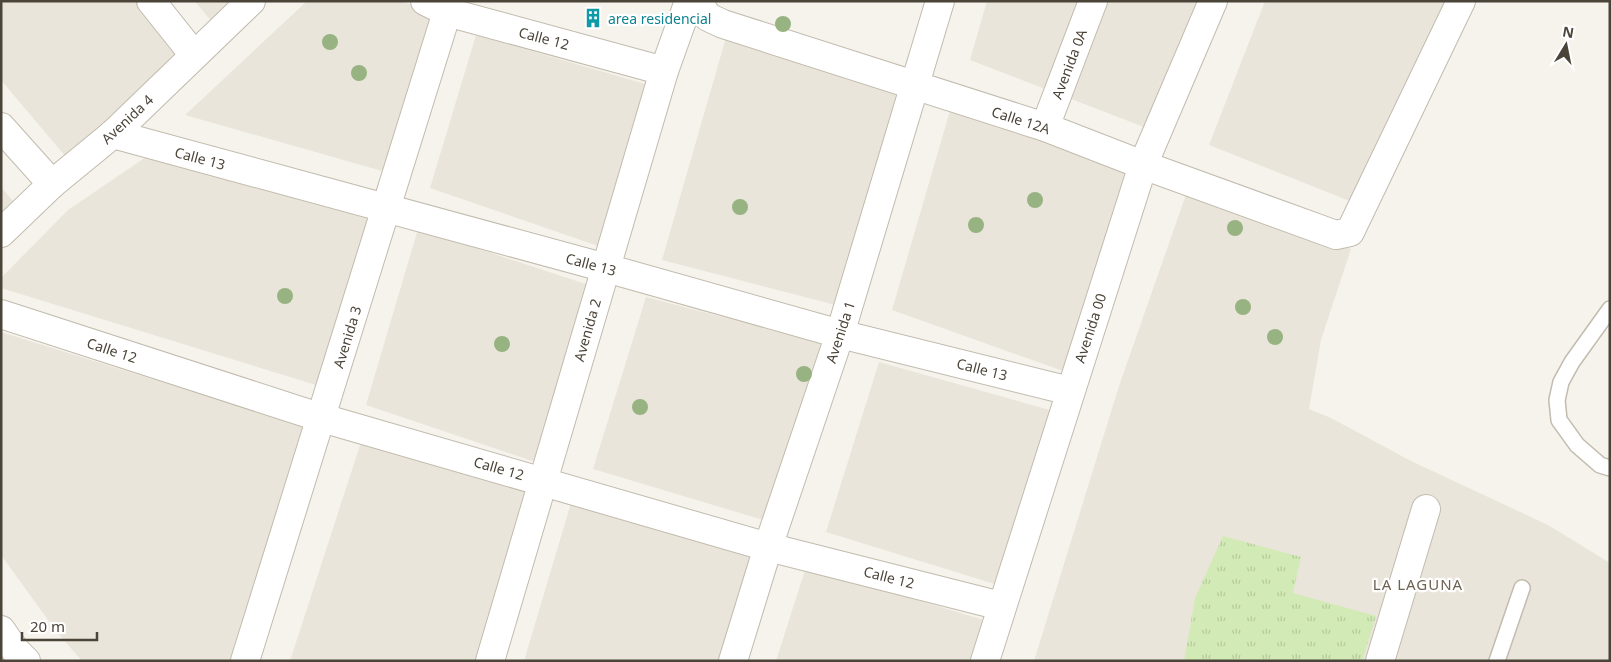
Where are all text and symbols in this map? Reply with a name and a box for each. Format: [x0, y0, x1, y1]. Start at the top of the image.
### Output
building icon: area residencial [582, 7, 604, 29]
place label: area residencial [608, 9, 711, 28]
north arrow [1541, 20, 1591, 70]
text: N [1561, 21, 1576, 42]
street label: Calle 12 [517, 22, 571, 54]
street label: Avenida 0A [1047, 26, 1091, 102]
street label: Avenida 4 [97, 90, 157, 148]
street label: Calle 12A [989, 102, 1053, 138]
street label: Calle 13 [173, 142, 227, 174]
street label: Calle 13 [564, 248, 618, 280]
street label: Avenida 00 [1070, 291, 1110, 365]
street label: Avenida 2 [569, 296, 605, 364]
street label: Avenida 1 [821, 298, 859, 366]
street label: Avenida 3 [329, 303, 365, 371]
street label: Calle 12 [85, 333, 139, 367]
street label: Calle 13 [955, 354, 1009, 384]
street label: Calle 12 [472, 452, 526, 484]
street label: Calle 12 [862, 562, 916, 592]
district label: LA LAGUNA [1373, 574, 1463, 594]
scale bar [22, 610, 98, 642]
text: 20 m [30, 616, 65, 636]

